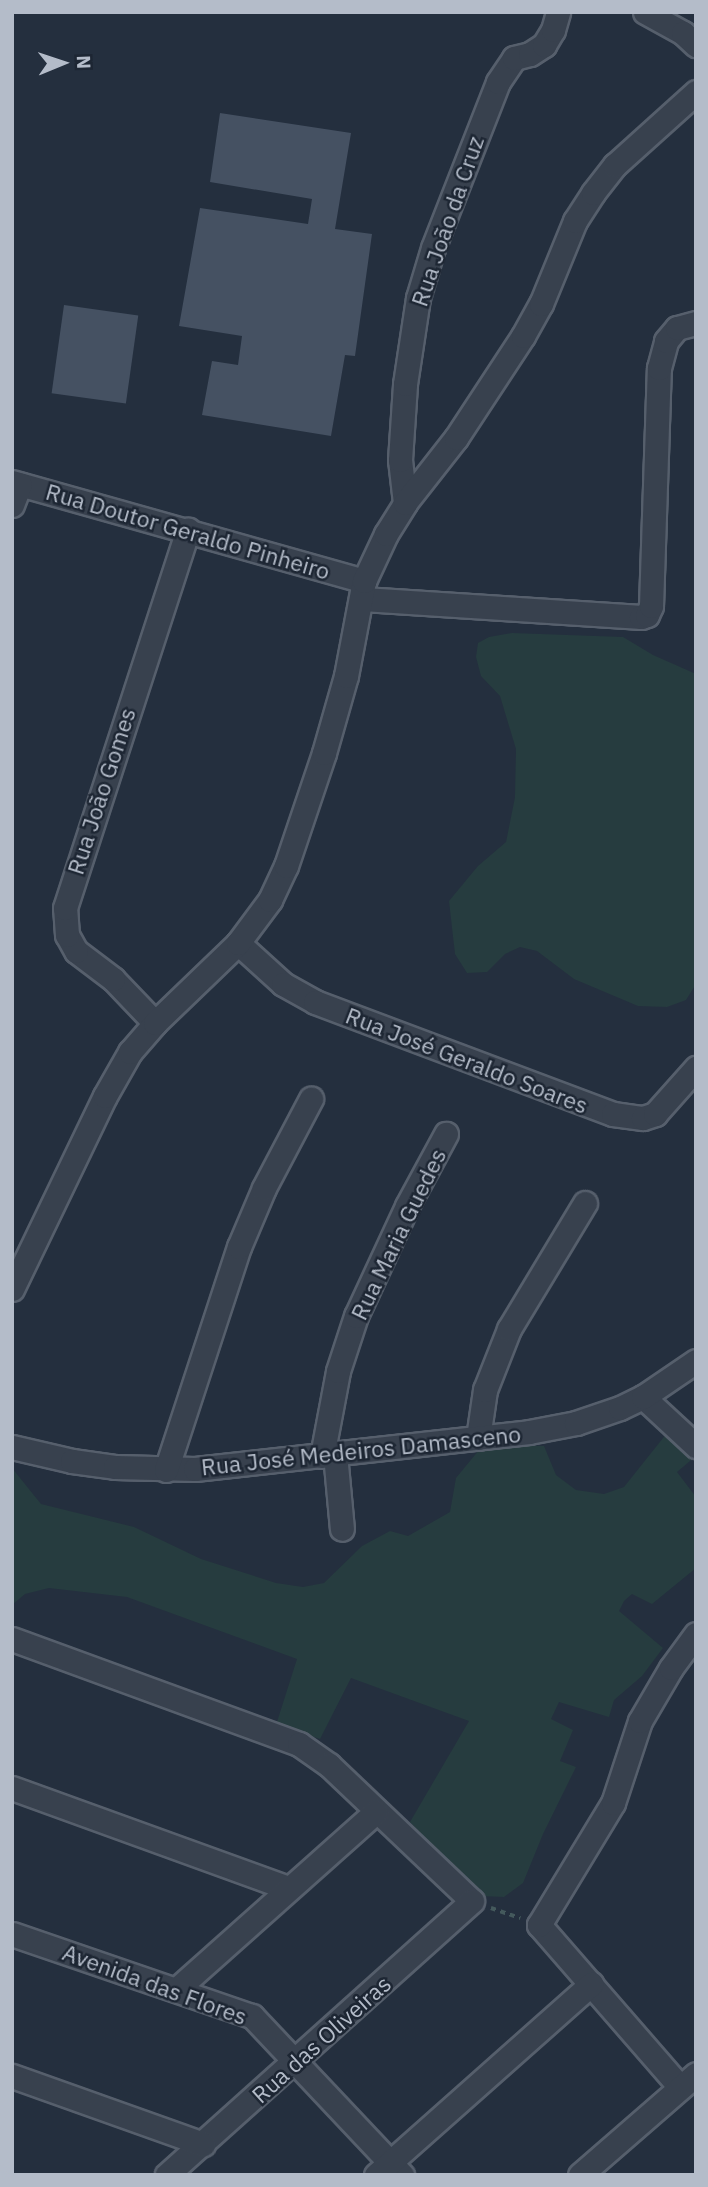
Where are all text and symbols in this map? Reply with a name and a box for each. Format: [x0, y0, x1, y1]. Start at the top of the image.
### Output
north arrow [28, 28, 98, 98]
text: N [72, 55, 96, 70]
street label: Rua João da Cruz [405, 132, 489, 310]
street label: Rua Doutor Geraldo Pinheiro [43, 477, 333, 585]
street label: Rua João Gomes [61, 704, 141, 878]
street label: Rua José Geraldo Soares [342, 1001, 592, 1119]
street label: Rua Maria Guedes [345, 1144, 451, 1324]
street label: Rua José Medeiros Damasceno [200, 1419, 522, 1481]
street label: Avenida das Flores [59, 1938, 251, 2030]
street label: Rua das Oliveiras [246, 1969, 396, 2109]

